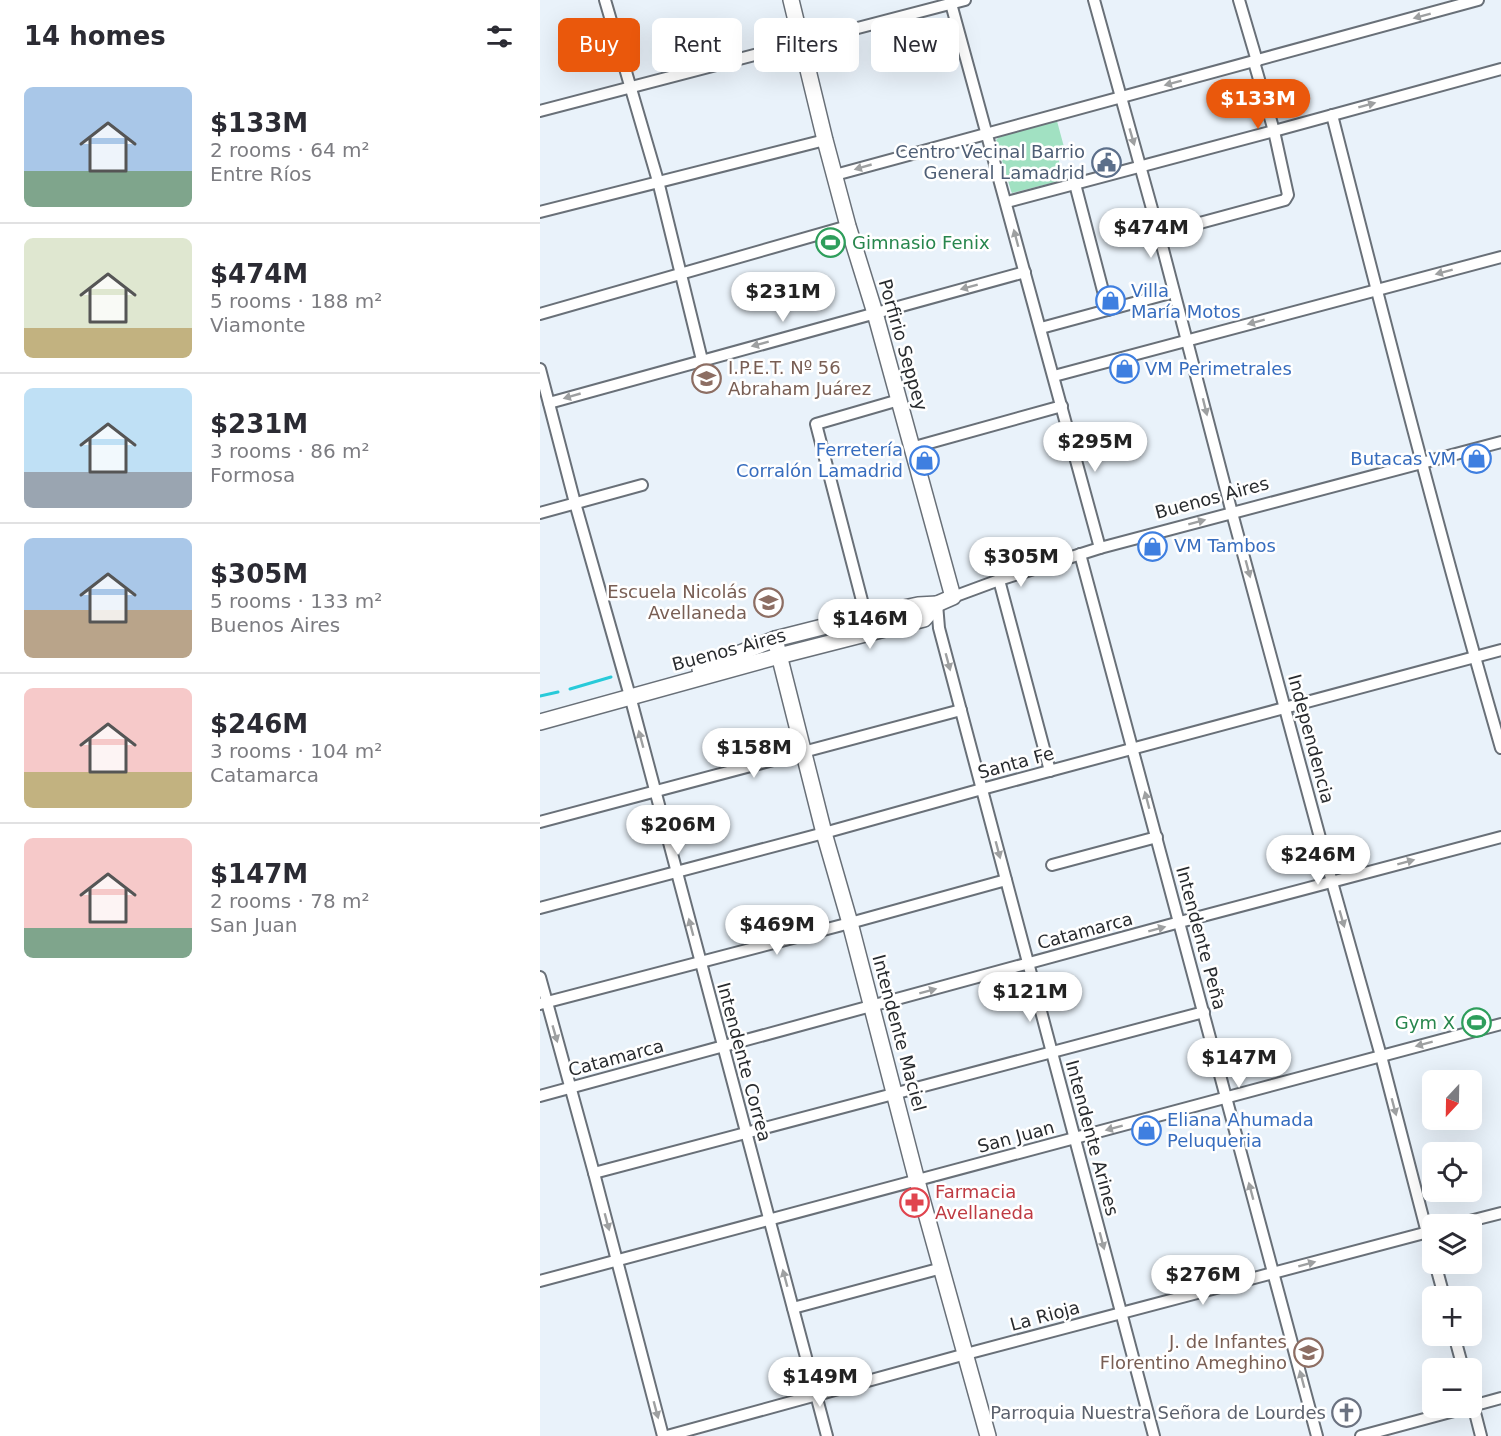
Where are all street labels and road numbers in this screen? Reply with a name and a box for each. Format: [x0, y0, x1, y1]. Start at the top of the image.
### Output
street label: Porfirio Seppey [875, 277, 932, 414]
street label: Buenos Aires [1153, 472, 1271, 523]
street label: Buenos Aires [670, 624, 788, 675]
street label: Independencia [1284, 672, 1339, 806]
street label: Santa Fe [975, 742, 1056, 783]
street label: Intendente Peña [1172, 864, 1231, 1012]
street label: Catamarca [1035, 908, 1135, 953]
street label: Intendente Maciel [868, 952, 931, 1114]
street label: Intendente Correa [713, 980, 776, 1144]
street label: Catamarca [566, 1035, 666, 1080]
street label: Intendente Arines [1062, 1058, 1123, 1218]
street label: San Juan [975, 1116, 1057, 1157]
street label: La Rioja [1008, 1296, 1082, 1335]

